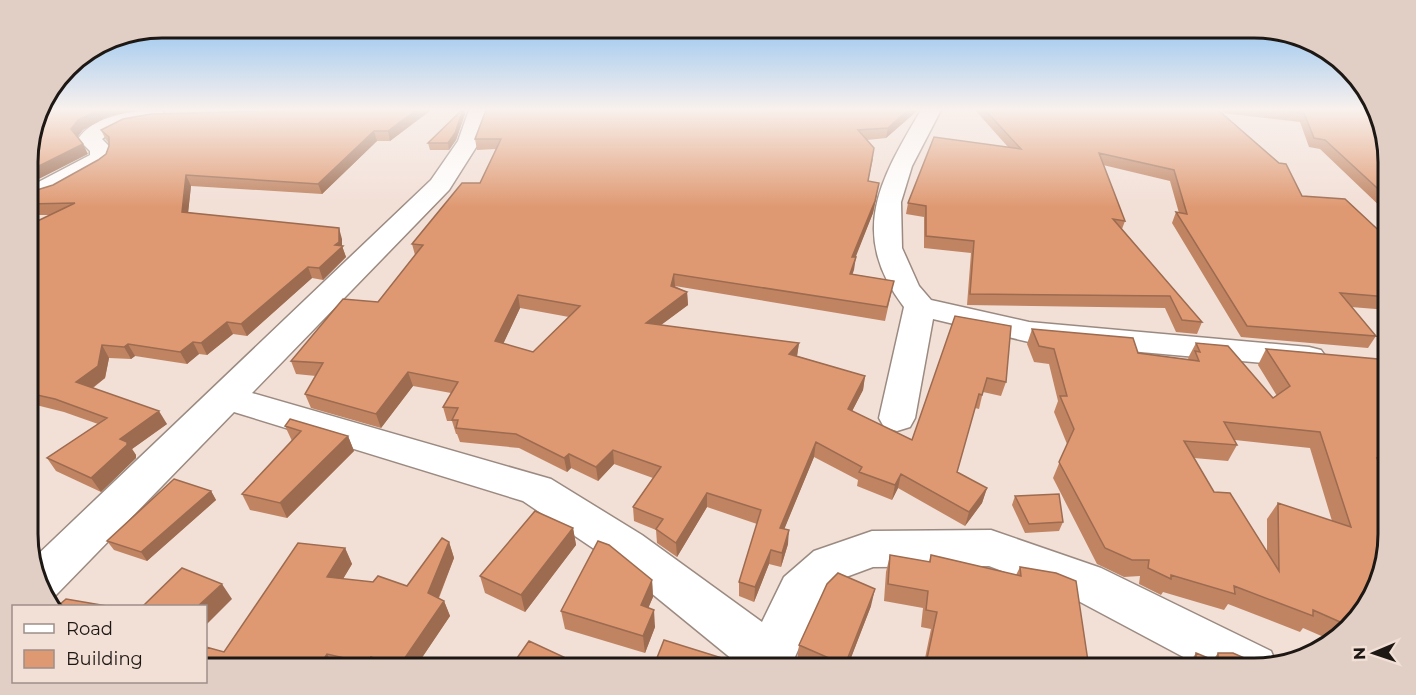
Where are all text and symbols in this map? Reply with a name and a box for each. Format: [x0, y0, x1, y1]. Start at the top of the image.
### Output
legend [12, 605, 207, 683]
text: Road [66, 618, 113, 640]
north arrow [1344, 623, 1404, 683]
text: N [1350, 647, 1369, 660]
text: Building [66, 648, 143, 670]

